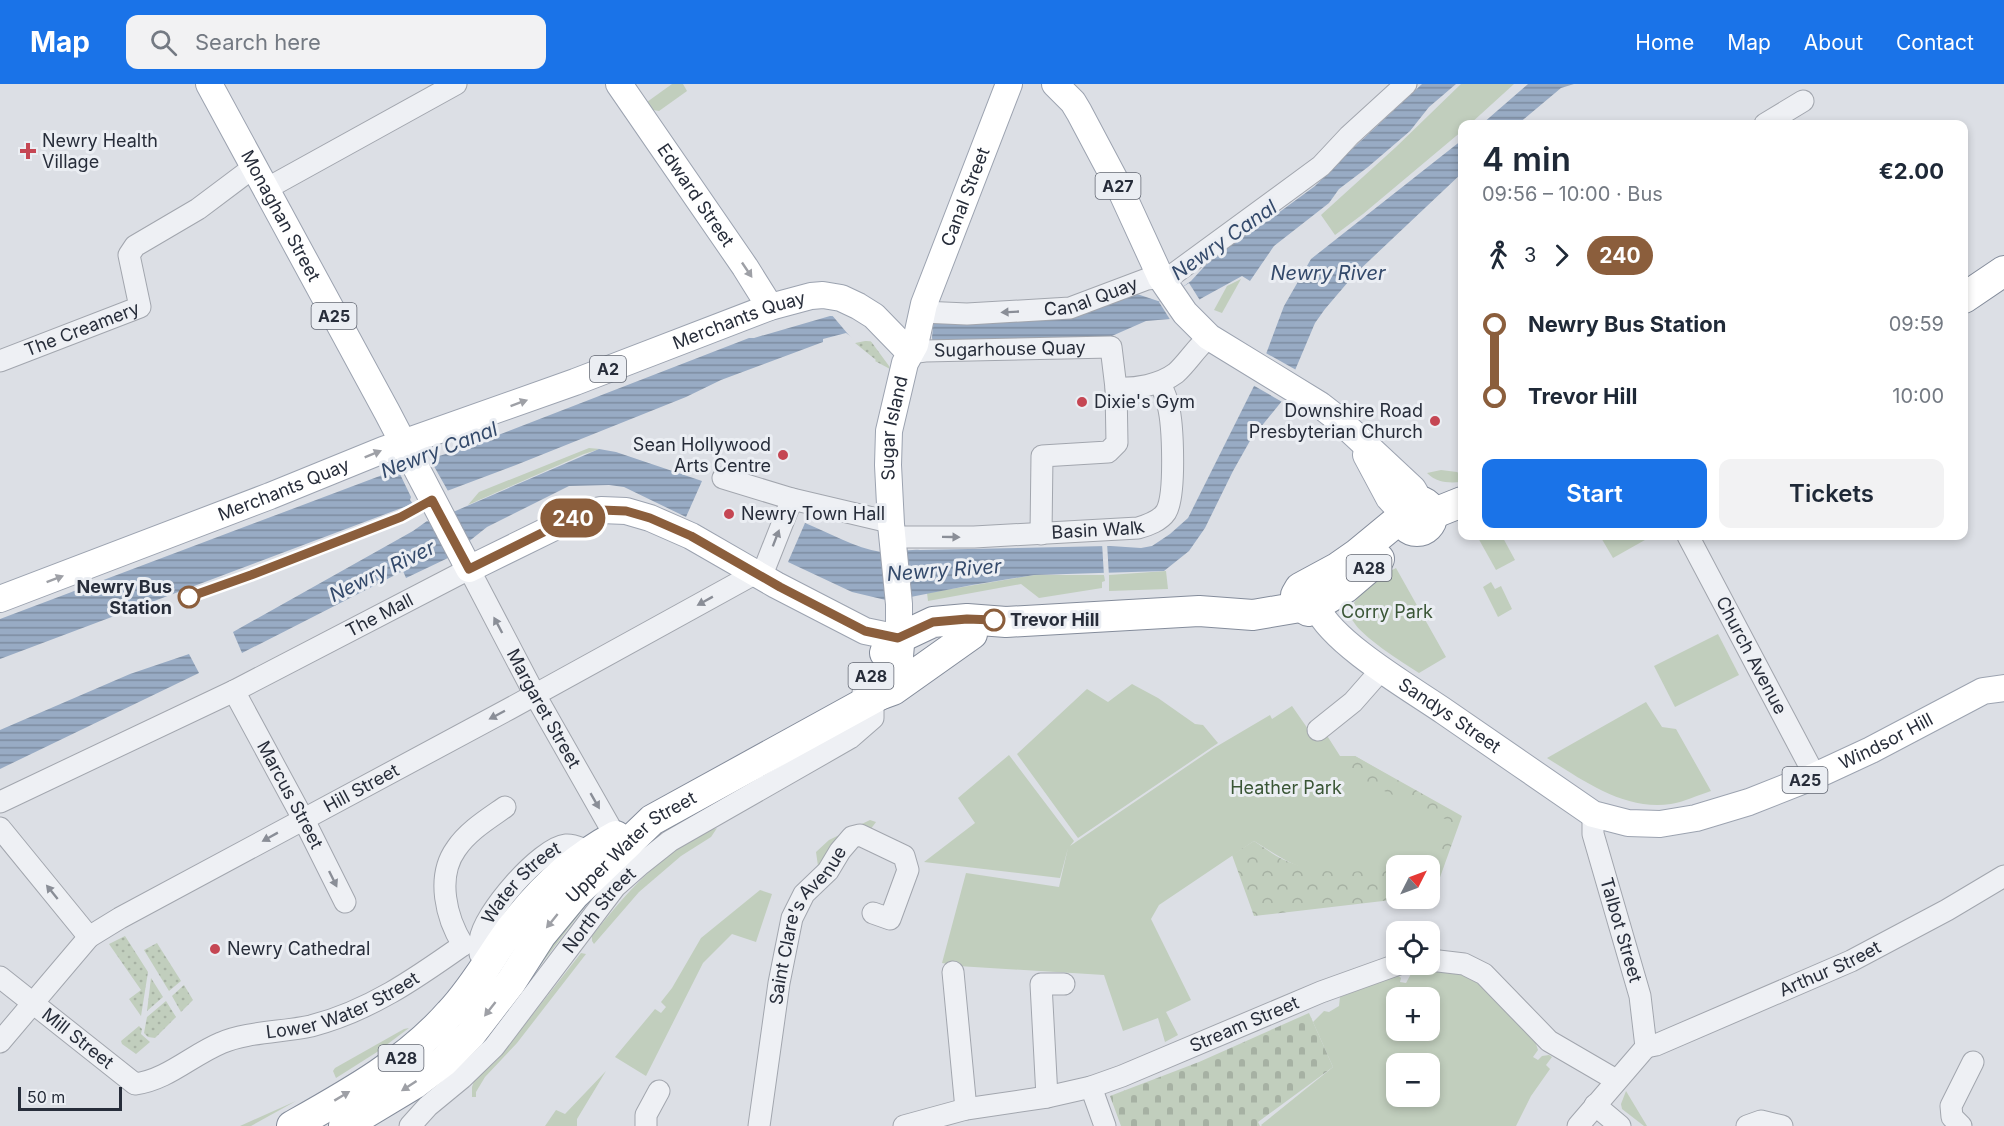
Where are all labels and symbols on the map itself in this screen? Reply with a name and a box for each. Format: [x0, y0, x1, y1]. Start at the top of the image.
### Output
place label: Newry Health Village [42, 130, 158, 172]
street label: Edward Street [653, 139, 739, 250]
marker: Newry Health Village [19, 142, 37, 160]
street label: Canal Street [936, 144, 994, 249]
street label: Monaghan Street [237, 146, 325, 285]
road number: A27 [1096, 173, 1140, 199]
water label: Newry Canal [1167, 195, 1281, 285]
water label: Newry River [1271, 261, 1386, 285]
one-way arrow [742, 262, 753, 279]
street label: Canal Quay [1043, 272, 1141, 320]
street label: Merchants Quay [670, 287, 808, 353]
street label: The Creamery [21, 297, 142, 361]
road number: A25 [312, 303, 356, 329]
one-way arrow [1000, 308, 1019, 317]
street label: Sugarhouse Quay [934, 337, 1086, 361]
road number: A2 [590, 356, 626, 382]
street label: Sugar Island [877, 374, 912, 481]
place label: Dixie's Gym [1094, 391, 1195, 412]
marker: Dixie's Gym [1075, 395, 1089, 409]
one-way arrow [510, 397, 528, 407]
place label: Downshire Road Presbyterian Church [1249, 400, 1423, 442]
marker: Downshire Road Presbyterian Church [1428, 414, 1442, 428]
water label: Newry Canal [377, 417, 501, 483]
place label: Sean Hollywood Arts Centre [633, 434, 771, 476]
marker: Sean Hollywood Arts Centre [776, 448, 790, 462]
one-way arrow [364, 449, 382, 458]
street label: Merchants Quay [215, 454, 352, 525]
line badge: 240 [538, 498, 608, 538]
place label: Newry Town Hall [741, 503, 885, 524]
marker: Newry Town Hall [722, 507, 736, 521]
street label: Basin Walk [1051, 516, 1147, 543]
one-way arrow [771, 529, 781, 547]
one-way arrow [941, 532, 960, 542]
water label: Newry River [325, 535, 439, 607]
water label: Newry River [886, 554, 1003, 586]
road number: A28 [1346, 555, 1392, 581]
one-way arrow [46, 573, 64, 583]
place label: Newry Bus Station [77, 576, 172, 618]
marker: Newry Bus Station [178, 586, 200, 608]
street label: The Mall [342, 589, 417, 641]
street label: Church Avenue [1712, 593, 1791, 718]
one-way arrow [696, 596, 713, 606]
park label: Corry Park [1341, 601, 1433, 622]
marker: Trevor Hill [983, 609, 1005, 631]
place label: Trevor Hill [1010, 609, 1099, 630]
one-way arrow [493, 616, 503, 633]
street label: Margaret Street [503, 645, 585, 772]
road number: A28 [848, 663, 894, 689]
street label: Sandys Street [1395, 673, 1505, 757]
street label: Windsor Hill [1836, 708, 1936, 773]
one-way arrow [489, 710, 506, 720]
street label: Marcus Street [253, 737, 328, 852]
street label: Hill Street [320, 759, 402, 817]
road number: A25 [1782, 767, 1828, 793]
park label: Heather Park [1230, 777, 1342, 798]
street label: Upper Water Street [562, 787, 700, 907]
one-way arrow [590, 792, 600, 809]
one-way arrow [261, 832, 278, 842]
street label: Water Street [477, 837, 564, 927]
street label: Saint Clare's Avenue [765, 842, 850, 1006]
north arrow [1386, 855, 1440, 909]
street label: North Street [558, 863, 640, 957]
one-way arrow [329, 871, 338, 888]
street label: Talbot Street [1596, 875, 1647, 985]
one-way arrow [45, 884, 58, 900]
one-way arrow [547, 914, 559, 929]
street label: Arthur Street [1776, 936, 1884, 1001]
place label: Newry Cathedral [227, 938, 370, 959]
marker: Newry Cathedral [208, 942, 222, 956]
street label: Lower Water Street [265, 967, 423, 1042]
street label: Stream Street [1186, 992, 1302, 1056]
one-way arrow [485, 1001, 497, 1016]
street label: Mill Street [38, 1003, 118, 1073]
road number: A28 [378, 1045, 424, 1071]
one-way arrow [401, 1081, 417, 1092]
scale bar [18, 1084, 122, 1112]
one-way arrow [334, 1091, 350, 1102]

